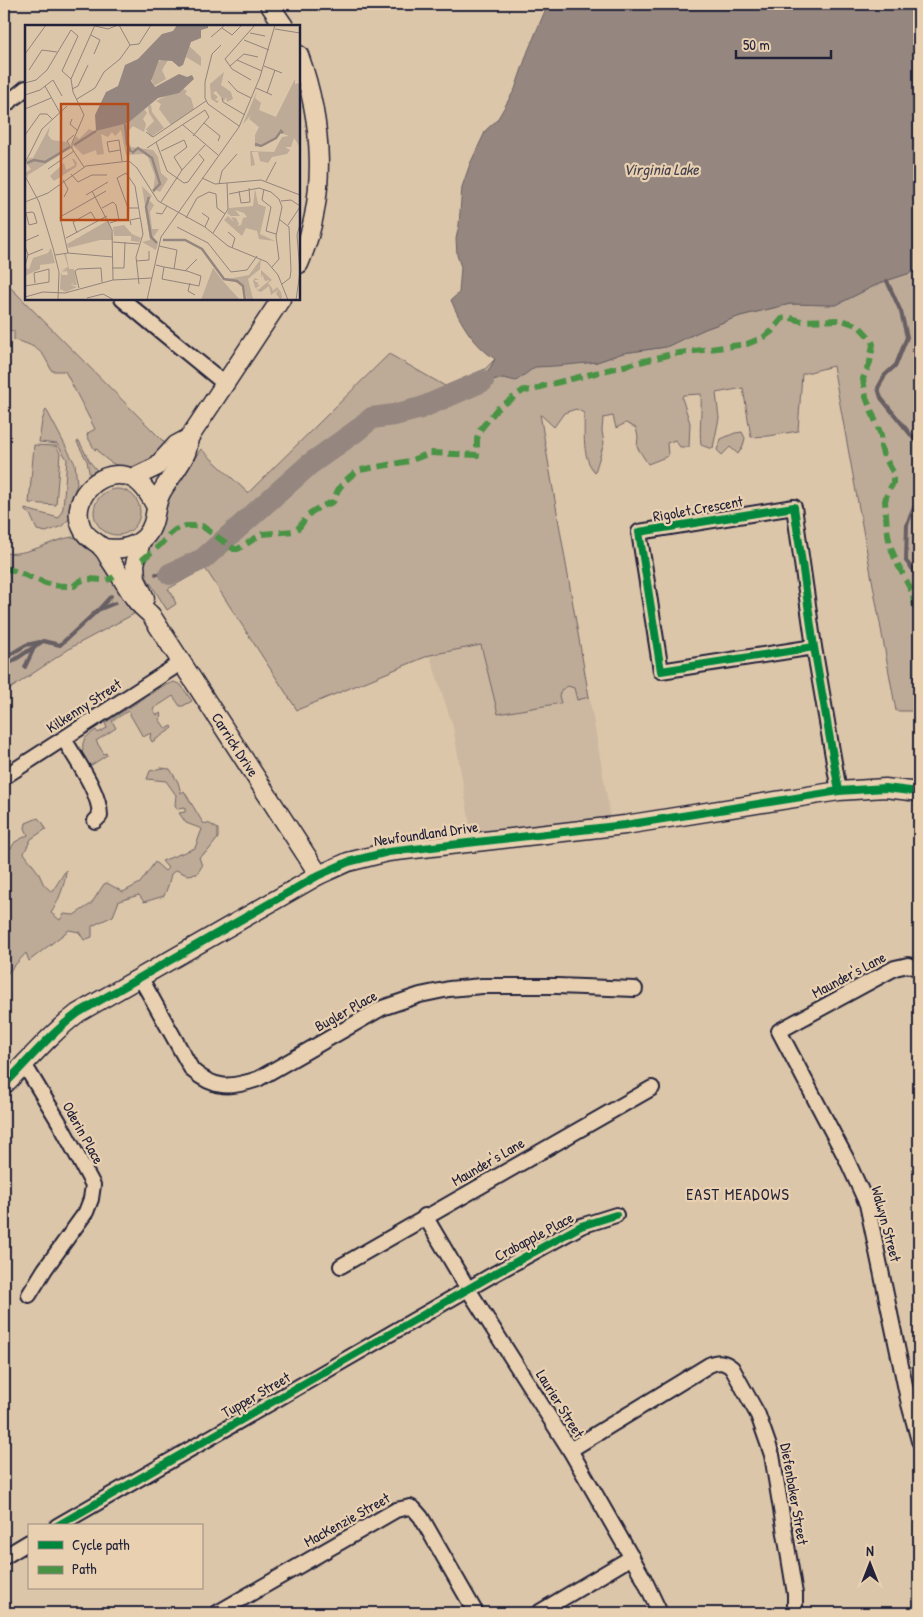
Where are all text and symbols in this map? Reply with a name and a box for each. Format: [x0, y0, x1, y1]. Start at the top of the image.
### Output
inset map [25, 25, 300, 300]
scale bar [736, 28, 830, 60]
text: 50 m [743, 34, 770, 55]
water label: Virginia Lake [623, 158, 699, 180]
street label: Rigolet Crescent [651, 490, 745, 527]
street label: Kilkenny Street [42, 673, 126, 738]
street label: Carrick Drive [207, 708, 264, 781]
street label: Newfoundland Drive [372, 816, 479, 851]
street label: Maunder's Lane [808, 946, 890, 1003]
street label: Bugler Place [311, 985, 381, 1036]
street label: Oderin Place [58, 1098, 109, 1168]
street label: Maunder's Lane [447, 1132, 528, 1191]
district label: EAST MEADOWS [686, 1183, 790, 1205]
street label: Walwyn Street [866, 1184, 907, 1265]
street label: Crabapple Place [490, 1207, 577, 1266]
street label: Tupper Street [218, 1366, 295, 1423]
street label: Laurier Street [531, 1366, 590, 1443]
street label: Diefenbaker Street [775, 1441, 814, 1547]
street label: MacKenzie Street [300, 1487, 394, 1552]
legend [28, 1524, 202, 1590]
text: Cycle path [72, 1534, 130, 1555]
north arrow [846, 1540, 896, 1590]
text: N [866, 1541, 874, 1560]
text: Path [72, 1558, 97, 1579]

